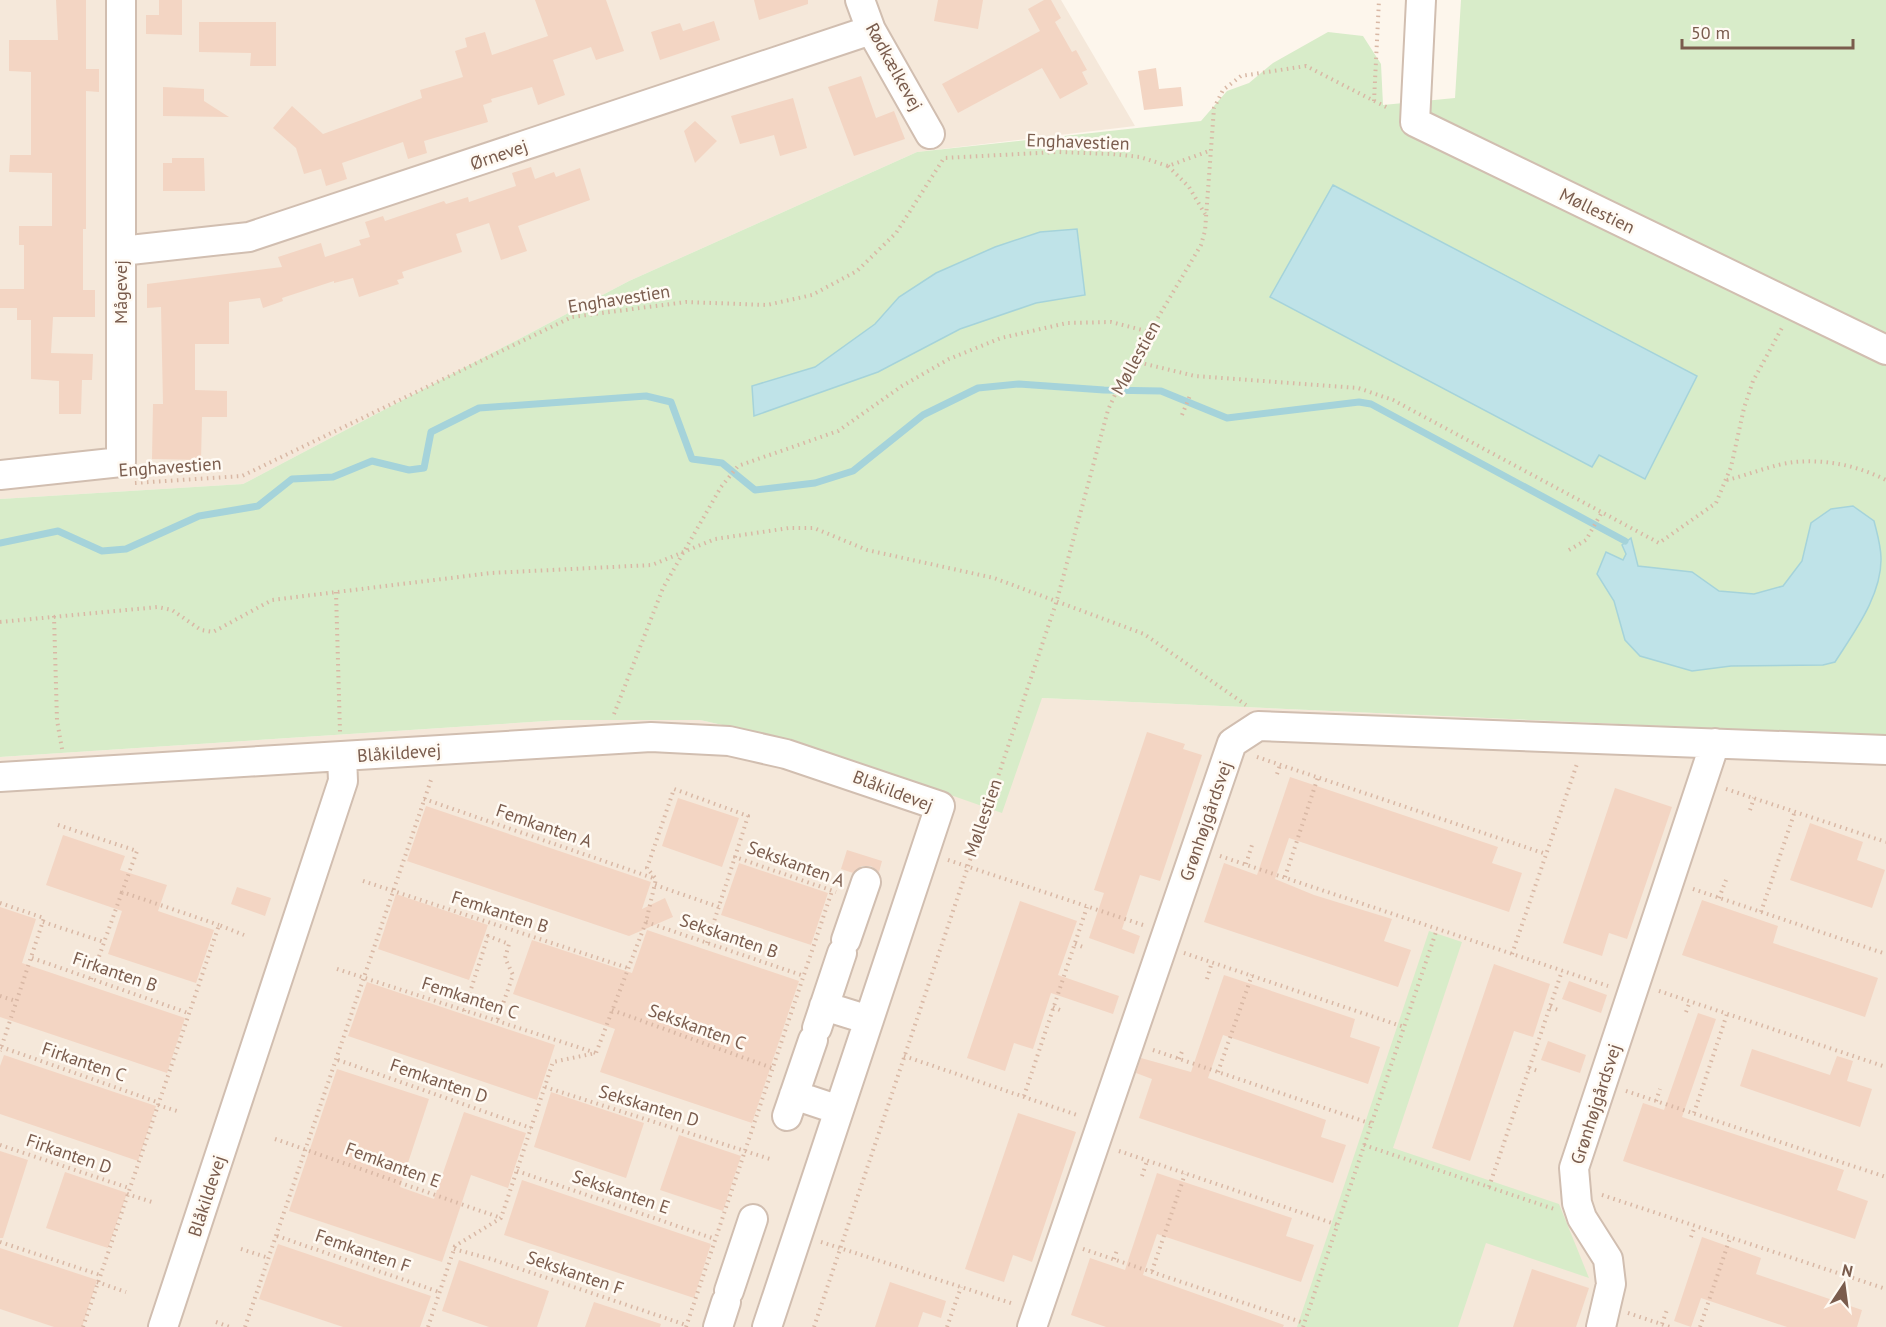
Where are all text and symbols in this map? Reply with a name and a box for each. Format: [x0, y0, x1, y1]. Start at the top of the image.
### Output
scale bar [1682, 12, 1853, 50]
street label: Rødkælkevej [861, 19, 928, 115]
text: 50 m [1691, 21, 1730, 44]
street label: Enghavestien [1026, 128, 1130, 155]
street label: Ørnevej [467, 134, 531, 175]
street label: Møllestien [1556, 182, 1639, 239]
street label: Mågevej [109, 260, 132, 324]
street label: Enghavestien [566, 279, 672, 318]
street label: Møllestien [1106, 317, 1165, 399]
street label: Enghavestien [118, 451, 222, 482]
street label: Blåkildevej [356, 738, 442, 767]
street label: Grønhøjgårdsvej [1174, 758, 1237, 884]
street label: Blåkildevej [850, 765, 937, 816]
street label: Møllestien [958, 776, 1007, 860]
street label: Femkanten A [493, 798, 596, 853]
street label: Sekskanten A [744, 835, 848, 892]
street label: Femkanten B [449, 885, 552, 938]
street label: Sekskanten B [677, 908, 781, 963]
street label: Firkanten B [70, 946, 160, 997]
street label: Femkanten C [419, 971, 521, 1024]
street label: Sekskanten C [645, 998, 749, 1055]
street label: Firkanten C [39, 1036, 129, 1087]
street label: Grønhøjgårdsvej [1565, 1041, 1626, 1167]
street label: Femkanten D [387, 1053, 491, 1108]
street label: Sekskanten D [596, 1079, 702, 1132]
street label: Firkanten D [23, 1128, 115, 1179]
street label: Femkanten E [342, 1137, 444, 1192]
street label: Blåkildevej [183, 1152, 230, 1239]
street label: Sekskanten E [569, 1164, 673, 1219]
street label: Femkanten F [312, 1223, 414, 1278]
street label: Sekskanten F [524, 1245, 627, 1300]
north arrow [1814, 1255, 1874, 1315]
text: N [1840, 1259, 1855, 1281]

